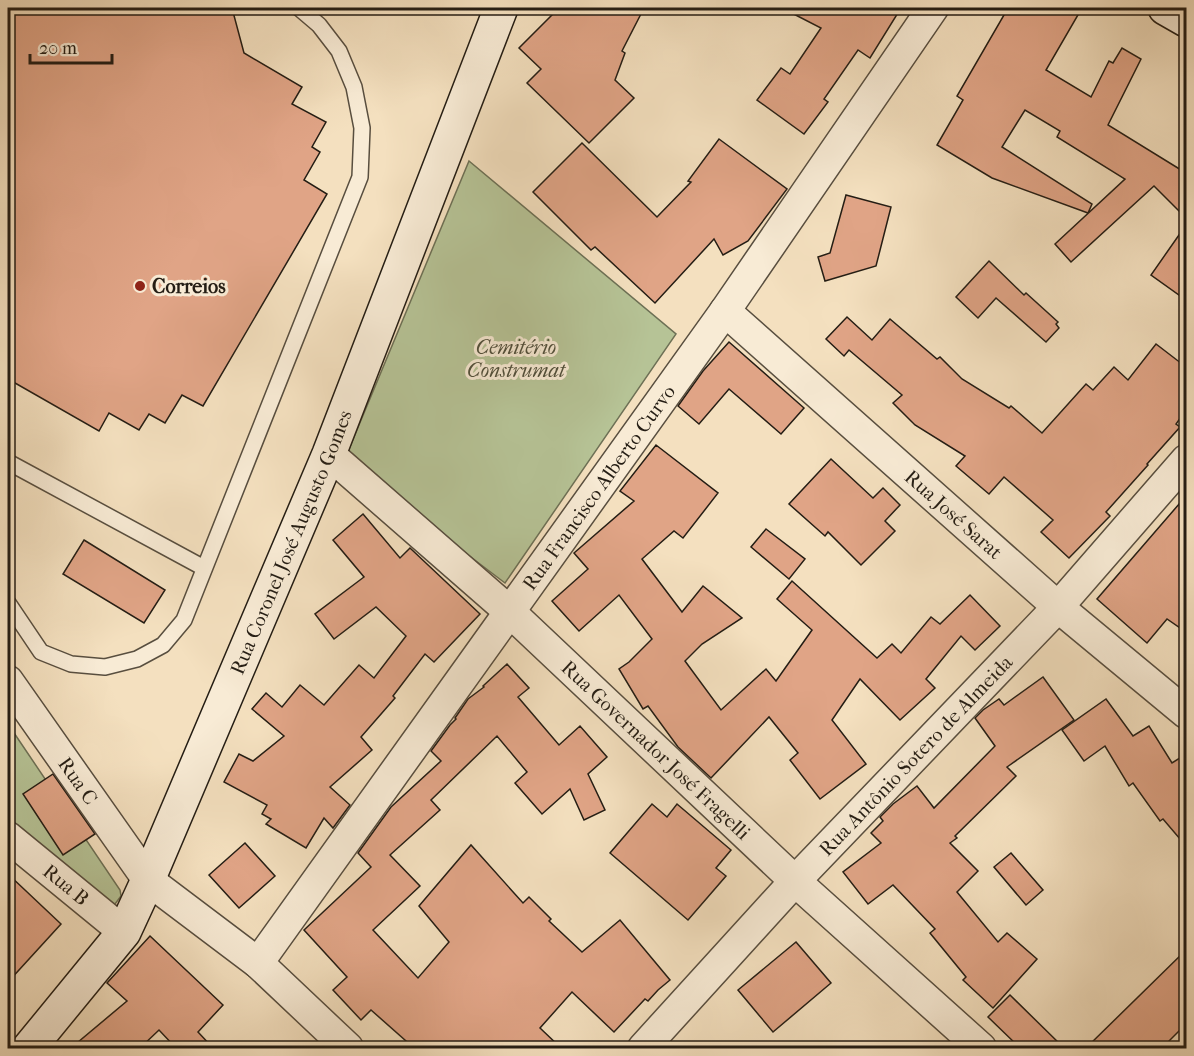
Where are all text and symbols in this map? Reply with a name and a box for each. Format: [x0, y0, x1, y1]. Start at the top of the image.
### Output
scale bar [30, 27, 112, 65]
text: 20 m [39, 38, 77, 59]
place label: Correios [152, 275, 226, 298]
marker: Correios [133, 279, 147, 293]
park label: Cemitério Construmat [467, 336, 567, 382]
street label: Rua Francisco Alberto Curvo [518, 380, 680, 594]
street label: Rua Coronel José Augusto Gomes [225, 407, 356, 678]
street label: Rua José Sarat [900, 465, 1007, 564]
street label: Rua Antônio Sotero de Almeida [814, 650, 1017, 860]
street label: Rua Governador José Fragelli [557, 655, 755, 844]
street label: Rua C [54, 753, 103, 809]
street label: Rua B [39, 859, 93, 910]

